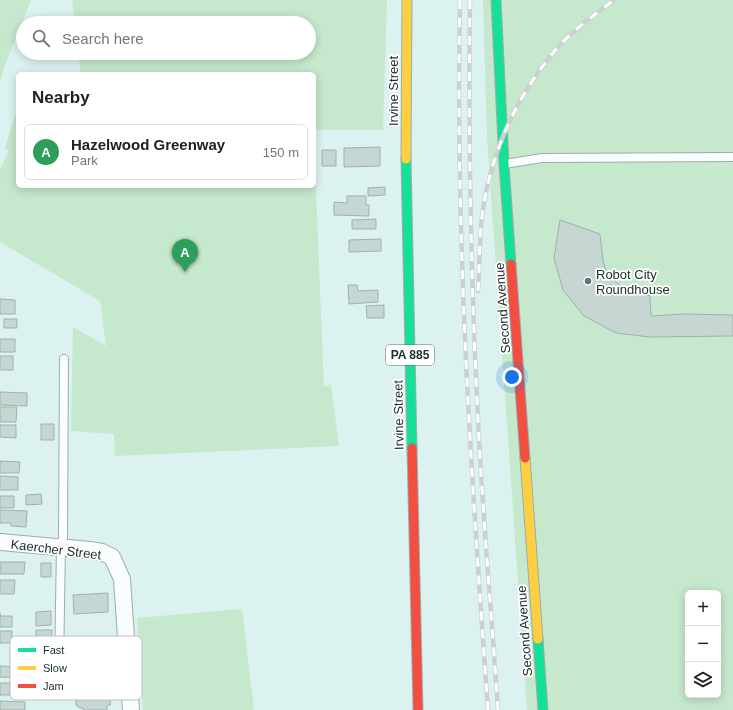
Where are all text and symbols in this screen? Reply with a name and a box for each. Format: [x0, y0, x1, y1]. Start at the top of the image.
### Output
search box [16, 16, 316, 60]
icon: search [30, 27, 52, 49]
text: Search here [62, 30, 144, 47]
street label: Irvine Street [386, 56, 401, 126]
text: Nearby [32, 88, 90, 107]
text: Hazelwood Greenway [71, 136, 225, 153]
text: A [41, 145, 51, 160]
text: 150 m [263, 145, 299, 160]
text: Park [71, 153, 98, 168]
pin: A [172, 239, 198, 272]
street label: Second Avenue [492, 262, 513, 354]
place label: Robot City Roundhouse [596, 267, 670, 297]
marker: Robot City Roundhouse [583, 276, 593, 286]
road number: PA 885 [386, 345, 434, 365]
your location [502, 367, 522, 387]
street label: Irvine Street [390, 379, 407, 450]
street label: Kaercher Street [10, 537, 102, 563]
street label: Second Avenue [514, 585, 535, 677]
map controls [685, 590, 721, 698]
button: + [685, 590, 721, 626]
button: − [685, 626, 721, 662]
legend [10, 636, 142, 700]
text: Fast [43, 644, 64, 656]
text: Slow [43, 662, 67, 674]
button: layers [685, 662, 721, 698]
text: Jam [43, 680, 64, 692]

